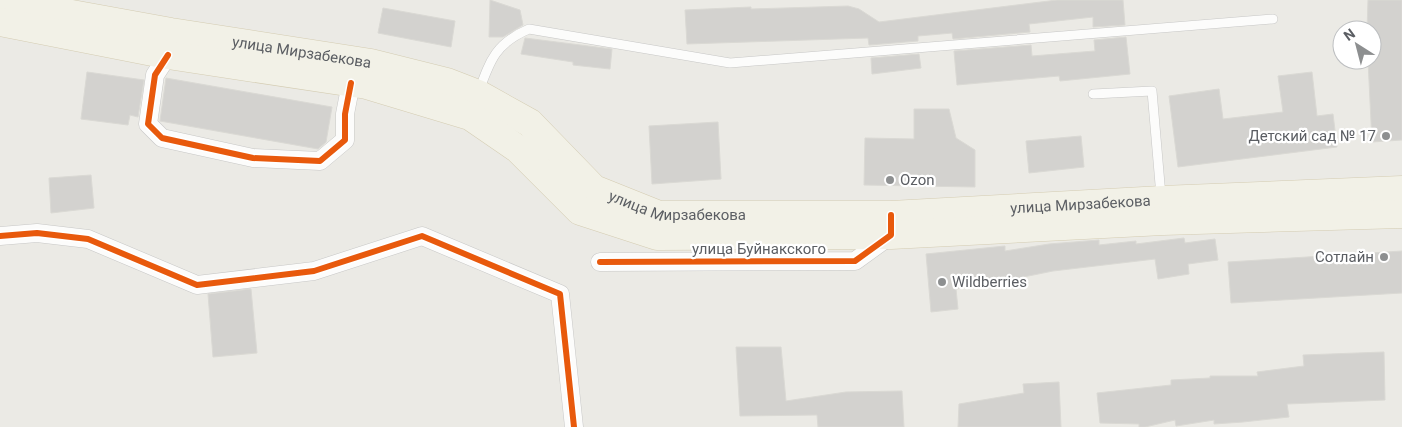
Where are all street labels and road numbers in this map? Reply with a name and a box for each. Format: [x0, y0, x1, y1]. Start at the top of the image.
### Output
street label: улица Мирзабекова [231, 33, 372, 72]
street label: улица Мирзабекова [606, 187, 746, 225]
street label: улица Мирзабекова [1010, 192, 1151, 217]
street label: улица Буйнакского [692, 240, 826, 258]

